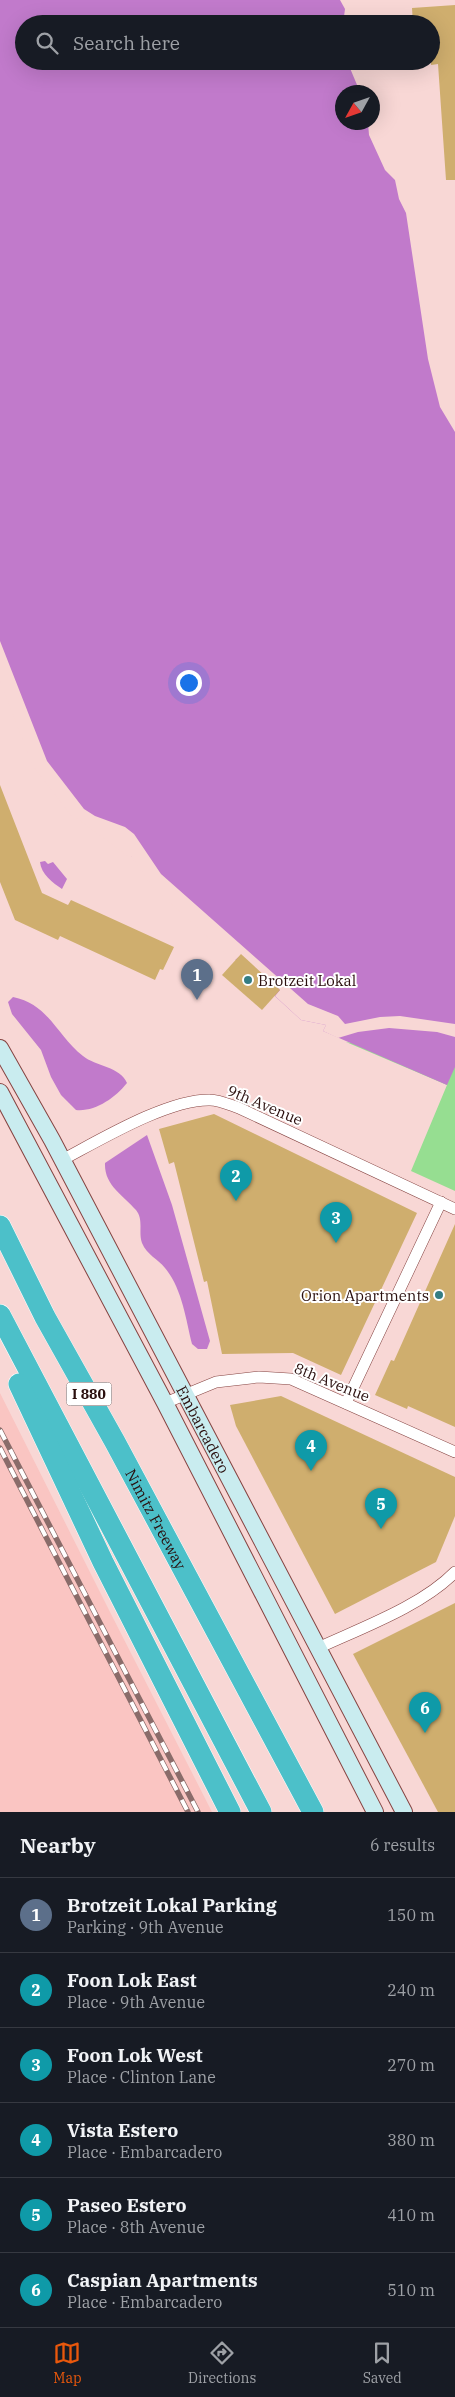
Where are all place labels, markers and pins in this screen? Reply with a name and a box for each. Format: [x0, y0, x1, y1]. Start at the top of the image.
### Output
pin: 1 [181, 959, 213, 1000]
place label: Brotzeit Lokal [258, 971, 356, 990]
marker: Brotzeit Lokal [242, 974, 254, 986]
pin: 2 [220, 1160, 252, 1201]
pin: 3 [320, 1202, 352, 1243]
place label: Orion Apartments [301, 1286, 429, 1305]
marker: Orion Apartments [433, 1289, 445, 1301]
pin: 4 [295, 1430, 327, 1471]
pin: 5 [365, 1488, 397, 1529]
pin: 6 [409, 1692, 441, 1733]

